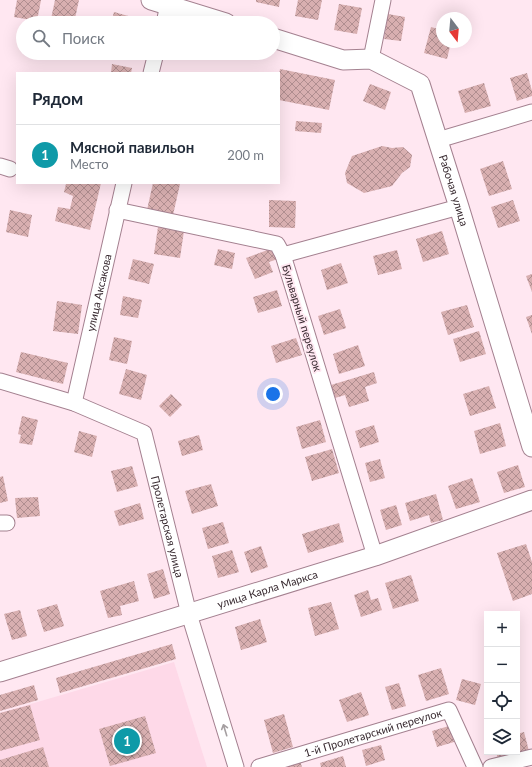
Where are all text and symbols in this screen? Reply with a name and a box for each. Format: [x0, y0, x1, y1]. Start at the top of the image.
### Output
north arrow [436, 12, 472, 48]
search box [16, 16, 280, 60]
icon: search [30, 27, 52, 49]
text: Поиск [62, 29, 105, 47]
text: Рядом [32, 88, 83, 109]
text: Мясной павильон [70, 138, 194, 156]
text: 1 [41, 147, 49, 163]
text: 200 m [227, 147, 264, 163]
street label: Рабочая улица [437, 153, 471, 227]
text: Место [70, 156, 109, 172]
street label: улица Аксакова [83, 253, 114, 333]
street label: Бульварный переулок [280, 263, 325, 373]
your location [263, 384, 283, 404]
street label: Пролетарская улица [149, 474, 187, 579]
street label: улица Карла Маркса [216, 567, 319, 610]
map controls [484, 611, 520, 755]
button: + [484, 611, 520, 647]
button: − [484, 647, 520, 683]
button: locate [484, 683, 520, 719]
street label: 1-й Пролетарский переулок [302, 705, 444, 759]
button: layers [484, 719, 520, 755]
one-way arrow [221, 723, 228, 736]
pin: 1 [114, 726, 140, 756]

